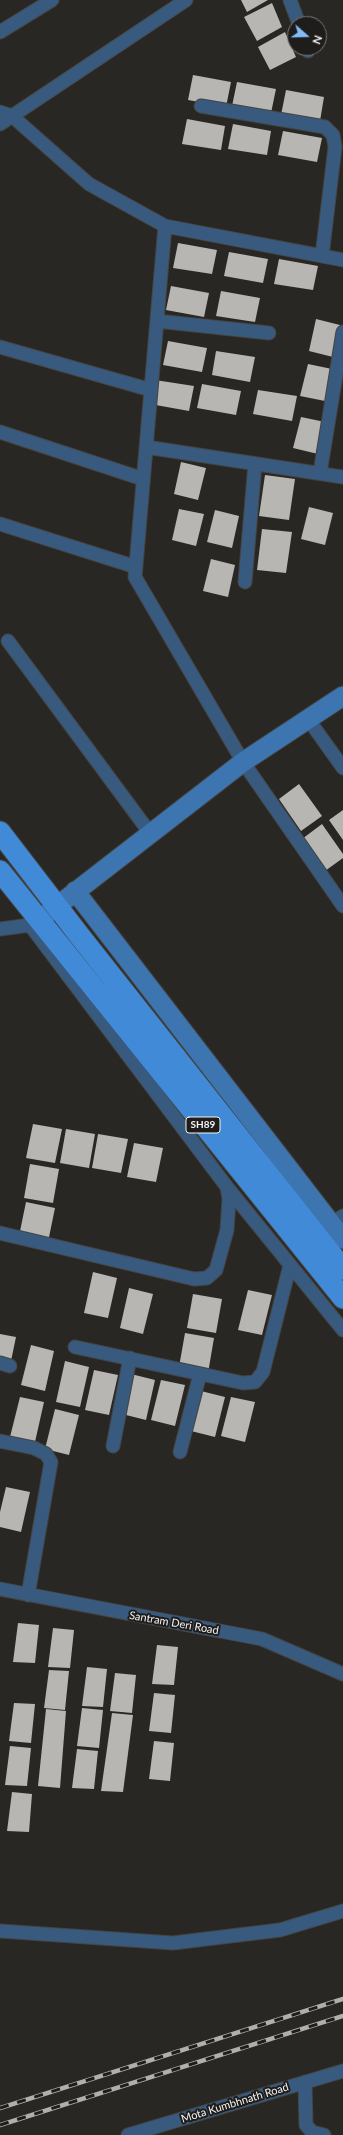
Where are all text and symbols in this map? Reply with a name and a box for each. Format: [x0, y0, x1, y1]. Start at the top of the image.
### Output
north arrow [287, 16, 327, 56]
text: N [310, 34, 325, 46]
road number: SH89 [186, 1117, 220, 1133]
street label: Santram Deri Road [128, 1609, 220, 1637]
street label: Mota Kumbhnath Road [180, 2080, 290, 2126]

